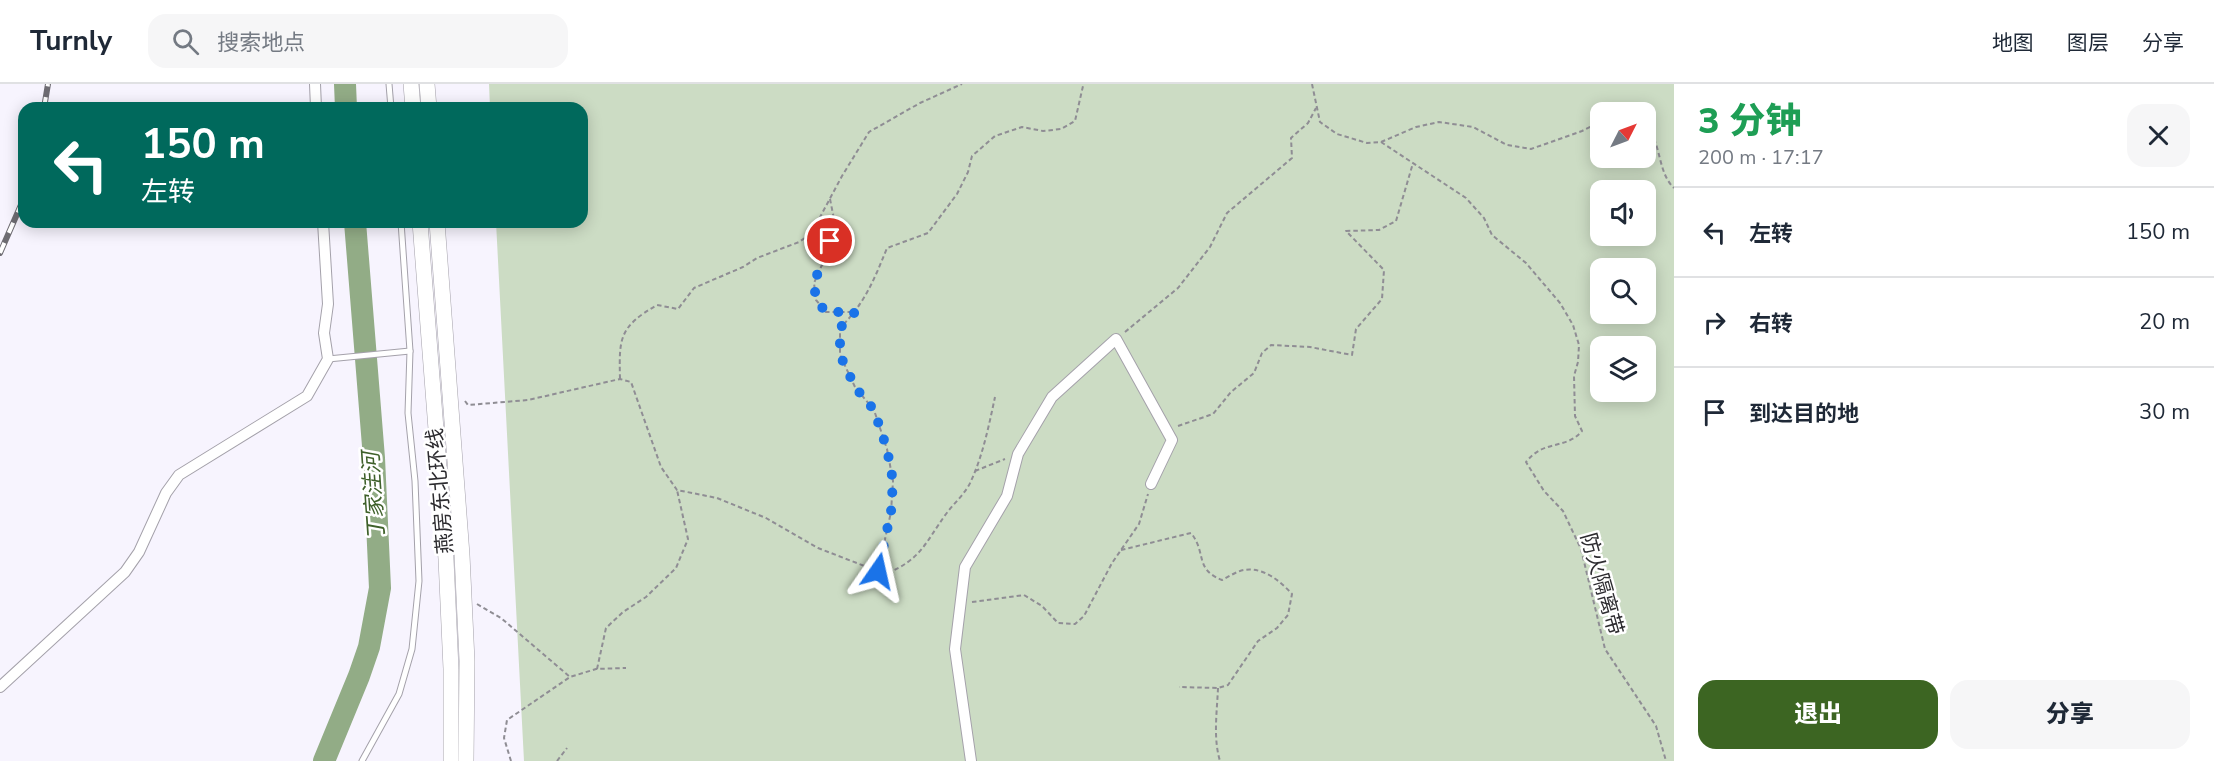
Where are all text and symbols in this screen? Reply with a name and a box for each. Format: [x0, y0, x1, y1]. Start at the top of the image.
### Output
search box [148, 14, 568, 68]
text: Turnly [30, 22, 112, 60]
icon: search [169, 25, 202, 58]
text: 搜索地点 [217, 28, 305, 58]
text: 地图 [1992, 29, 2034, 57]
text: 图层 [2067, 29, 2109, 57]
text: 分享 [2142, 29, 2184, 57]
text: 3 分钟 [1698, 97, 1802, 146]
north arrow [1590, 102, 1656, 168]
map controls [1590, 102, 1656, 402]
button: close [2127, 104, 2190, 167]
text: 150 m [141, 116, 265, 173]
icon: left [42, 126, 120, 204]
text: 200 m · 17:17 [1698, 144, 1824, 171]
text: 左转 [141, 174, 195, 211]
button: sound [1590, 180, 1656, 246]
pin [804, 215, 855, 266]
icon: left [1698, 216, 1731, 249]
text: 150 m [2126, 217, 2190, 247]
text: 左转 [1749, 219, 1793, 249]
icon: arrive [813, 224, 846, 257]
button: search [1590, 258, 1656, 324]
icon: right [1698, 306, 1731, 339]
text: 20 m [2139, 307, 2190, 337]
text: 右转 [1749, 309, 1793, 339]
button: layers [1590, 336, 1656, 402]
icon: arrive [1698, 396, 1731, 429]
text: 30 m [2139, 397, 2190, 427]
text: 到达目的地 [1749, 399, 1859, 429]
street label: 燕房东北环线 [421, 427, 459, 555]
water label: 丁家洼河 [356, 447, 392, 541]
street label: 防火隔离带 [1574, 530, 1630, 638]
position arrow [846, 539, 910, 603]
button: 退出 [1698, 680, 1938, 749]
button: 分享 [1950, 680, 2190, 749]

